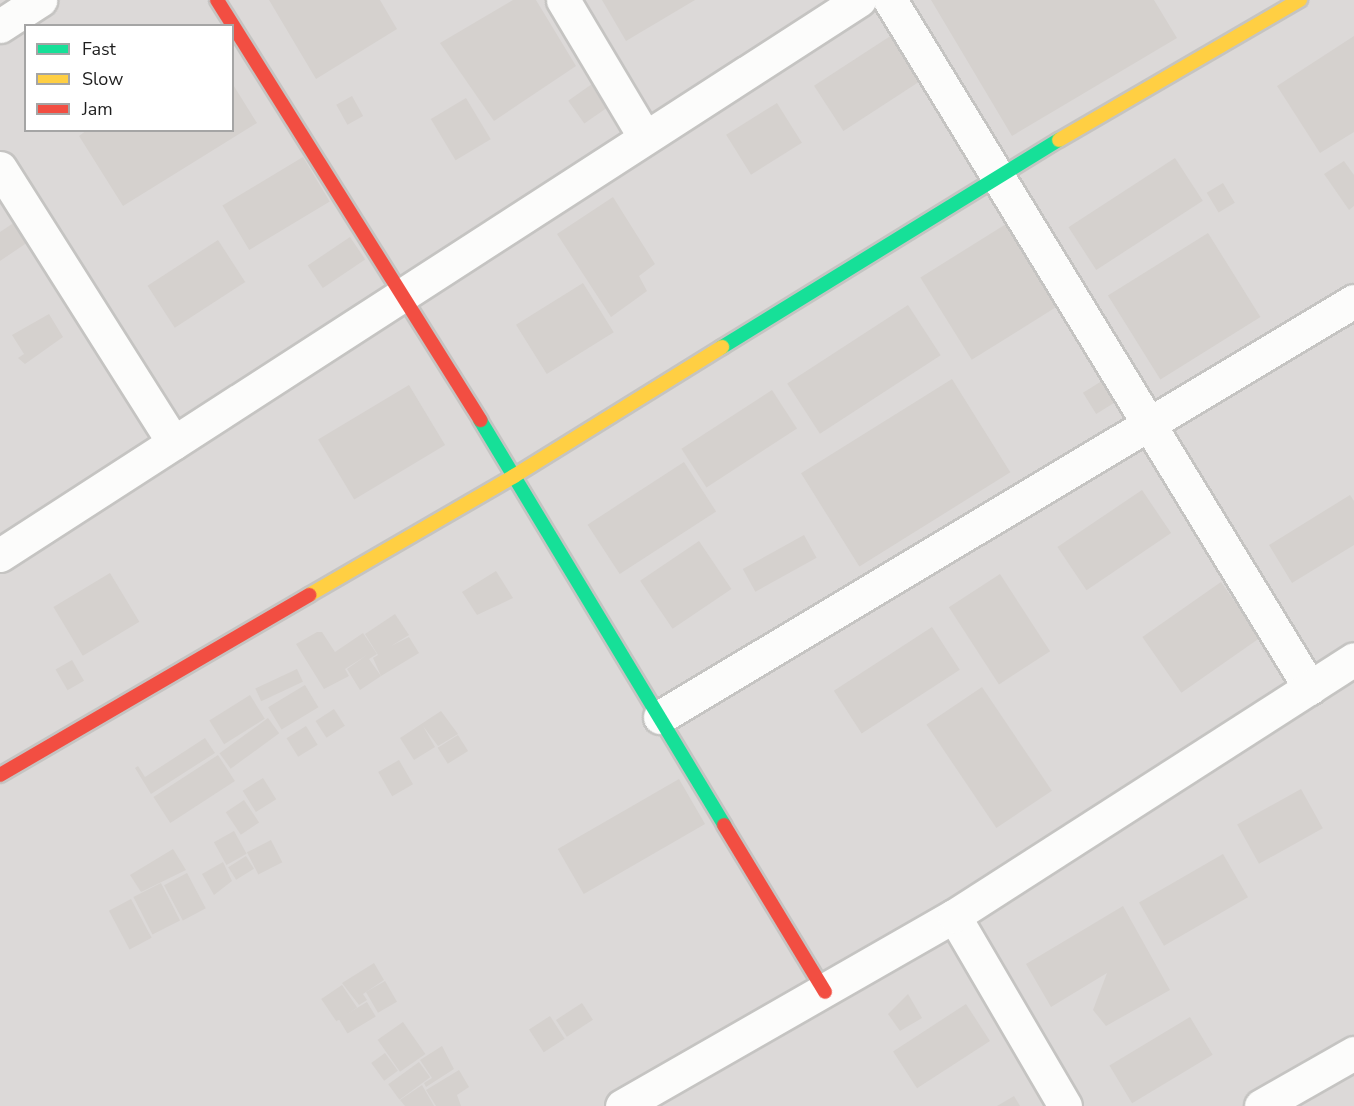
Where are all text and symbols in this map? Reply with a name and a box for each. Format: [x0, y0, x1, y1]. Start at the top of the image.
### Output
legend [24, 24, 234, 132]
text: Fast [82, 37, 116, 61]
text: Slow [82, 67, 123, 91]
text: Jam [82, 97, 113, 121]

